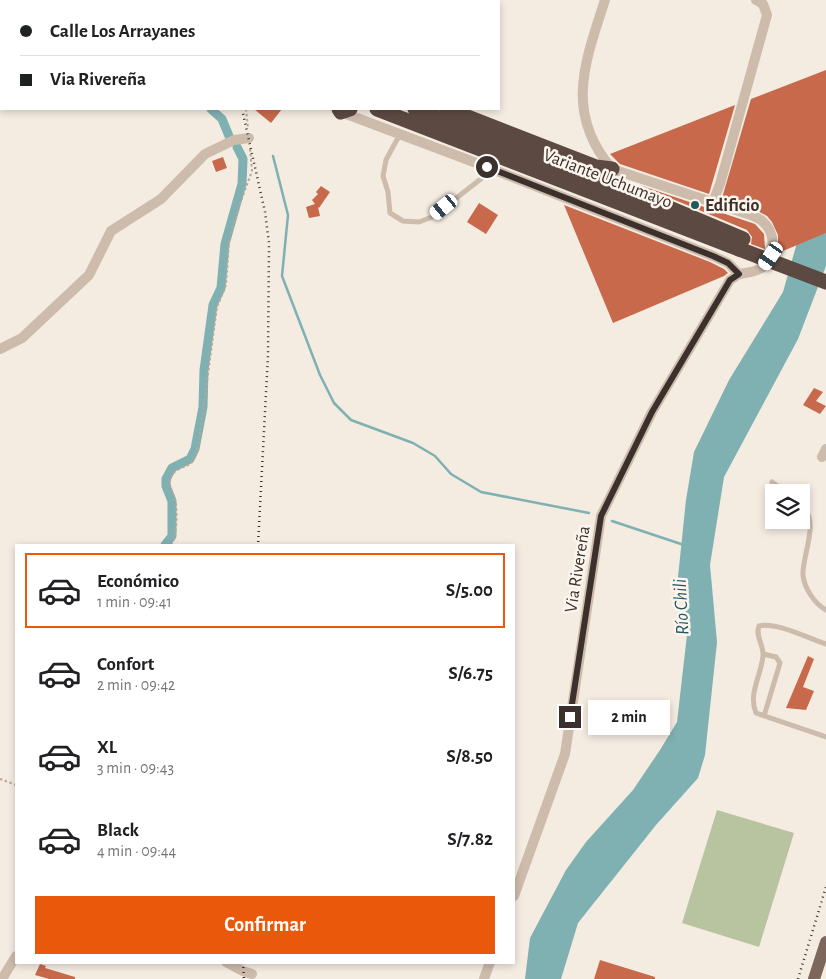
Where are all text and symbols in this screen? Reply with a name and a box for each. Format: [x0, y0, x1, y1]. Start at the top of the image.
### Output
text: Calle Los Arrayanes [50, 22, 195, 41]
text: Via Rivereña [50, 70, 146, 89]
street label: Variante Uchumayo [541, 146, 675, 212]
route start [476, 156, 498, 178]
car [427, 192, 460, 222]
place label: Edificio [705, 197, 759, 215]
marker: Edificio [689, 199, 701, 211]
car [756, 239, 785, 273]
map controls [765, 484, 810, 529]
button: layers [765, 484, 810, 529]
street label: Via Rivereña [562, 525, 594, 614]
icon: car [37, 568, 82, 613]
text: Económico [97, 572, 179, 591]
water label: Río Chili [671, 578, 692, 635]
text: S/5.00 [446, 581, 493, 600]
text: 1 min · 09:41 [97, 594, 172, 610]
icon: car [37, 651, 82, 696]
text: Confort [97, 655, 154, 674]
text: S/6.75 [448, 664, 493, 683]
text: 2 min · 09:42 [97, 677, 175, 693]
callout: 2 min [588, 700, 670, 734]
route end [559, 706, 581, 728]
text: 2 min [611, 709, 647, 725]
icon: car [37, 734, 82, 779]
text: XL [97, 738, 117, 757]
text: S/8.50 [446, 747, 493, 766]
text: 3 min · 09:43 [97, 760, 174, 776]
icon: car [37, 817, 82, 862]
text: Black [97, 821, 139, 840]
text: S/7.82 [447, 830, 493, 849]
text: 4 min · 09:44 [97, 843, 176, 859]
button: Confirmar [35, 896, 495, 954]

